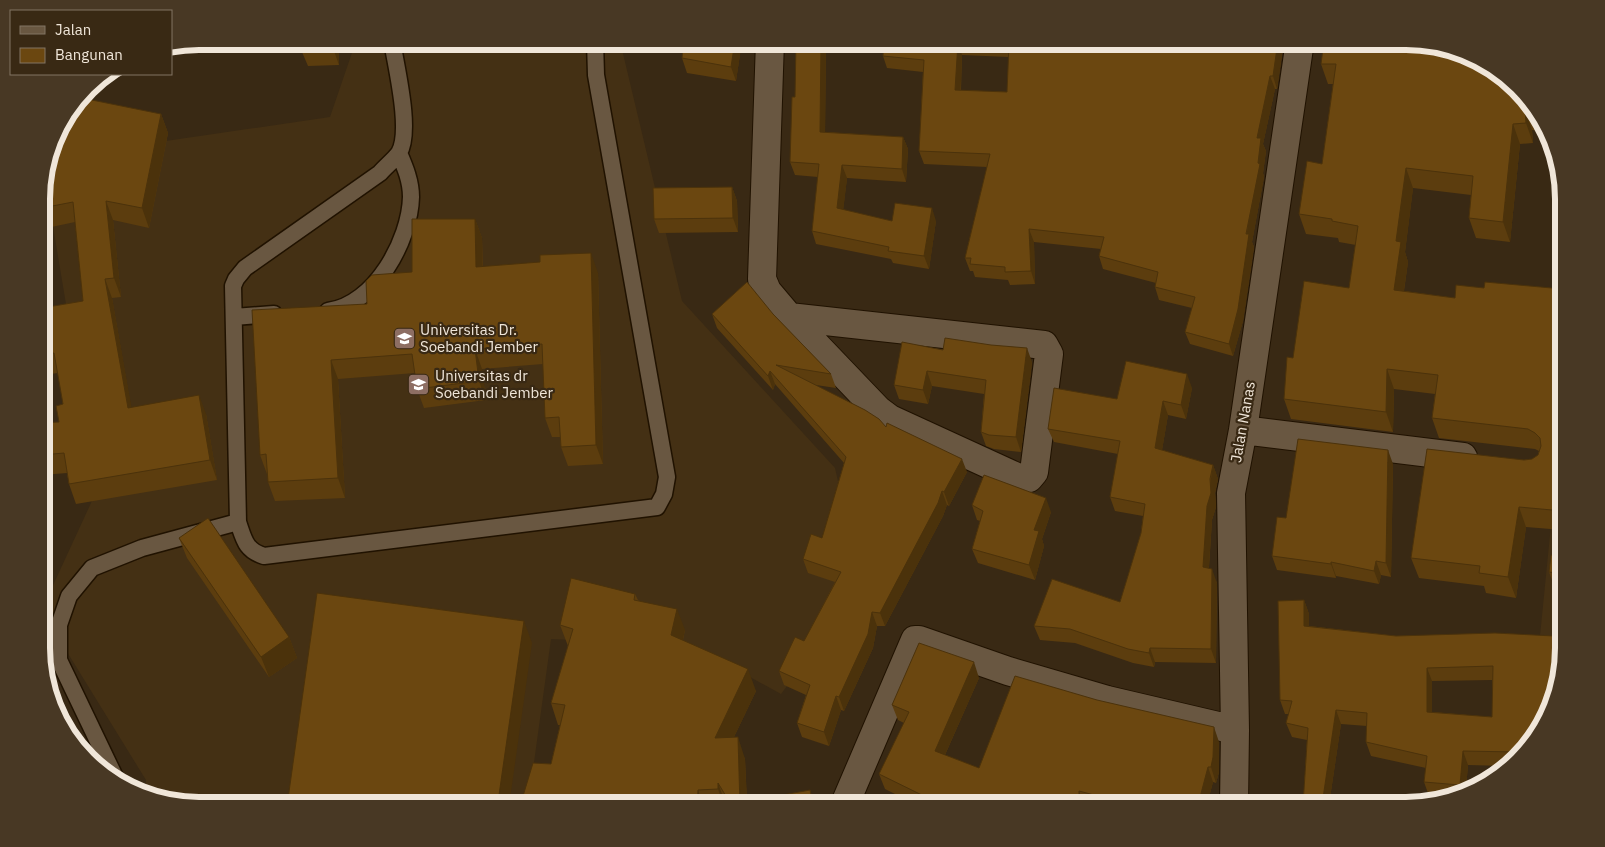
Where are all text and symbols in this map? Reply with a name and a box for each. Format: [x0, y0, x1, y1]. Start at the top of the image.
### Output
legend [10, 10, 172, 75]
text: Jalan [55, 20, 91, 39]
text: Bangunan [55, 45, 123, 64]
place label: Universitas Dr. Soebandi Jember [420, 320, 538, 356]
school or university icon: Universitas Dr. Soebandi Jember [392, 327, 416, 351]
place label: Universitas dr Soebandi Jember [435, 366, 553, 402]
school or university icon: Universitas dr Soebandi Jember [407, 373, 431, 397]
street label: Jalan Nanas [1226, 380, 1259, 464]

